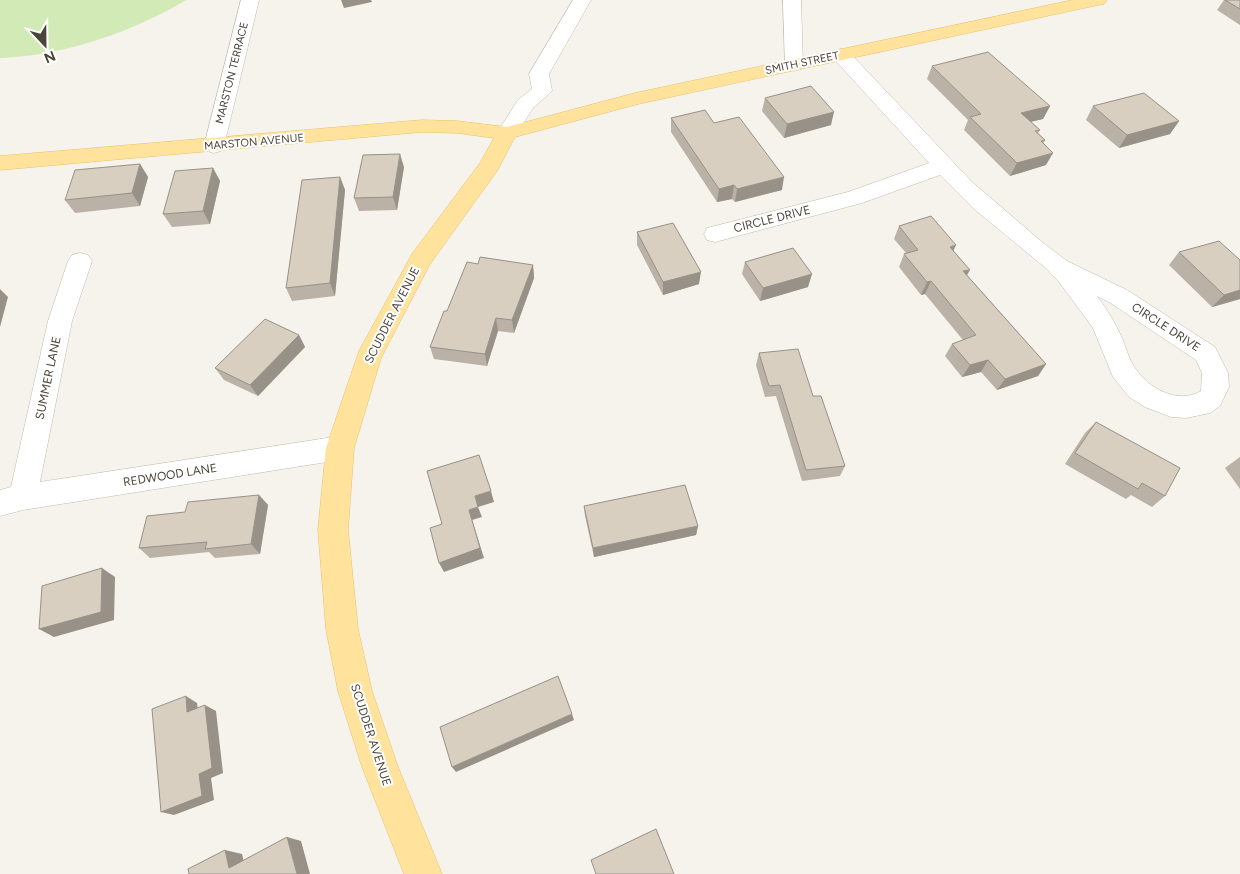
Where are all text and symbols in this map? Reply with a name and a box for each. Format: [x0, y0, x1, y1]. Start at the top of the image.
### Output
north arrow [20, 20, 70, 70]
street label: MARSTON TERRACE [213, 21, 251, 125]
text: N [41, 47, 58, 66]
street label: SMITH STREET [764, 49, 840, 77]
street label: MARSTON AVENUE [204, 131, 304, 153]
street label: CIRCLE DRIVE [732, 203, 812, 235]
street label: SCUDDER AVENUE [362, 264, 422, 366]
street label: CIRCLE DRIVE [1129, 300, 1203, 354]
street label: SUMMER LANE [32, 335, 64, 421]
street label: REDWOOD LANE [122, 461, 218, 489]
street label: SCUDDER AVENUE [348, 682, 394, 788]

